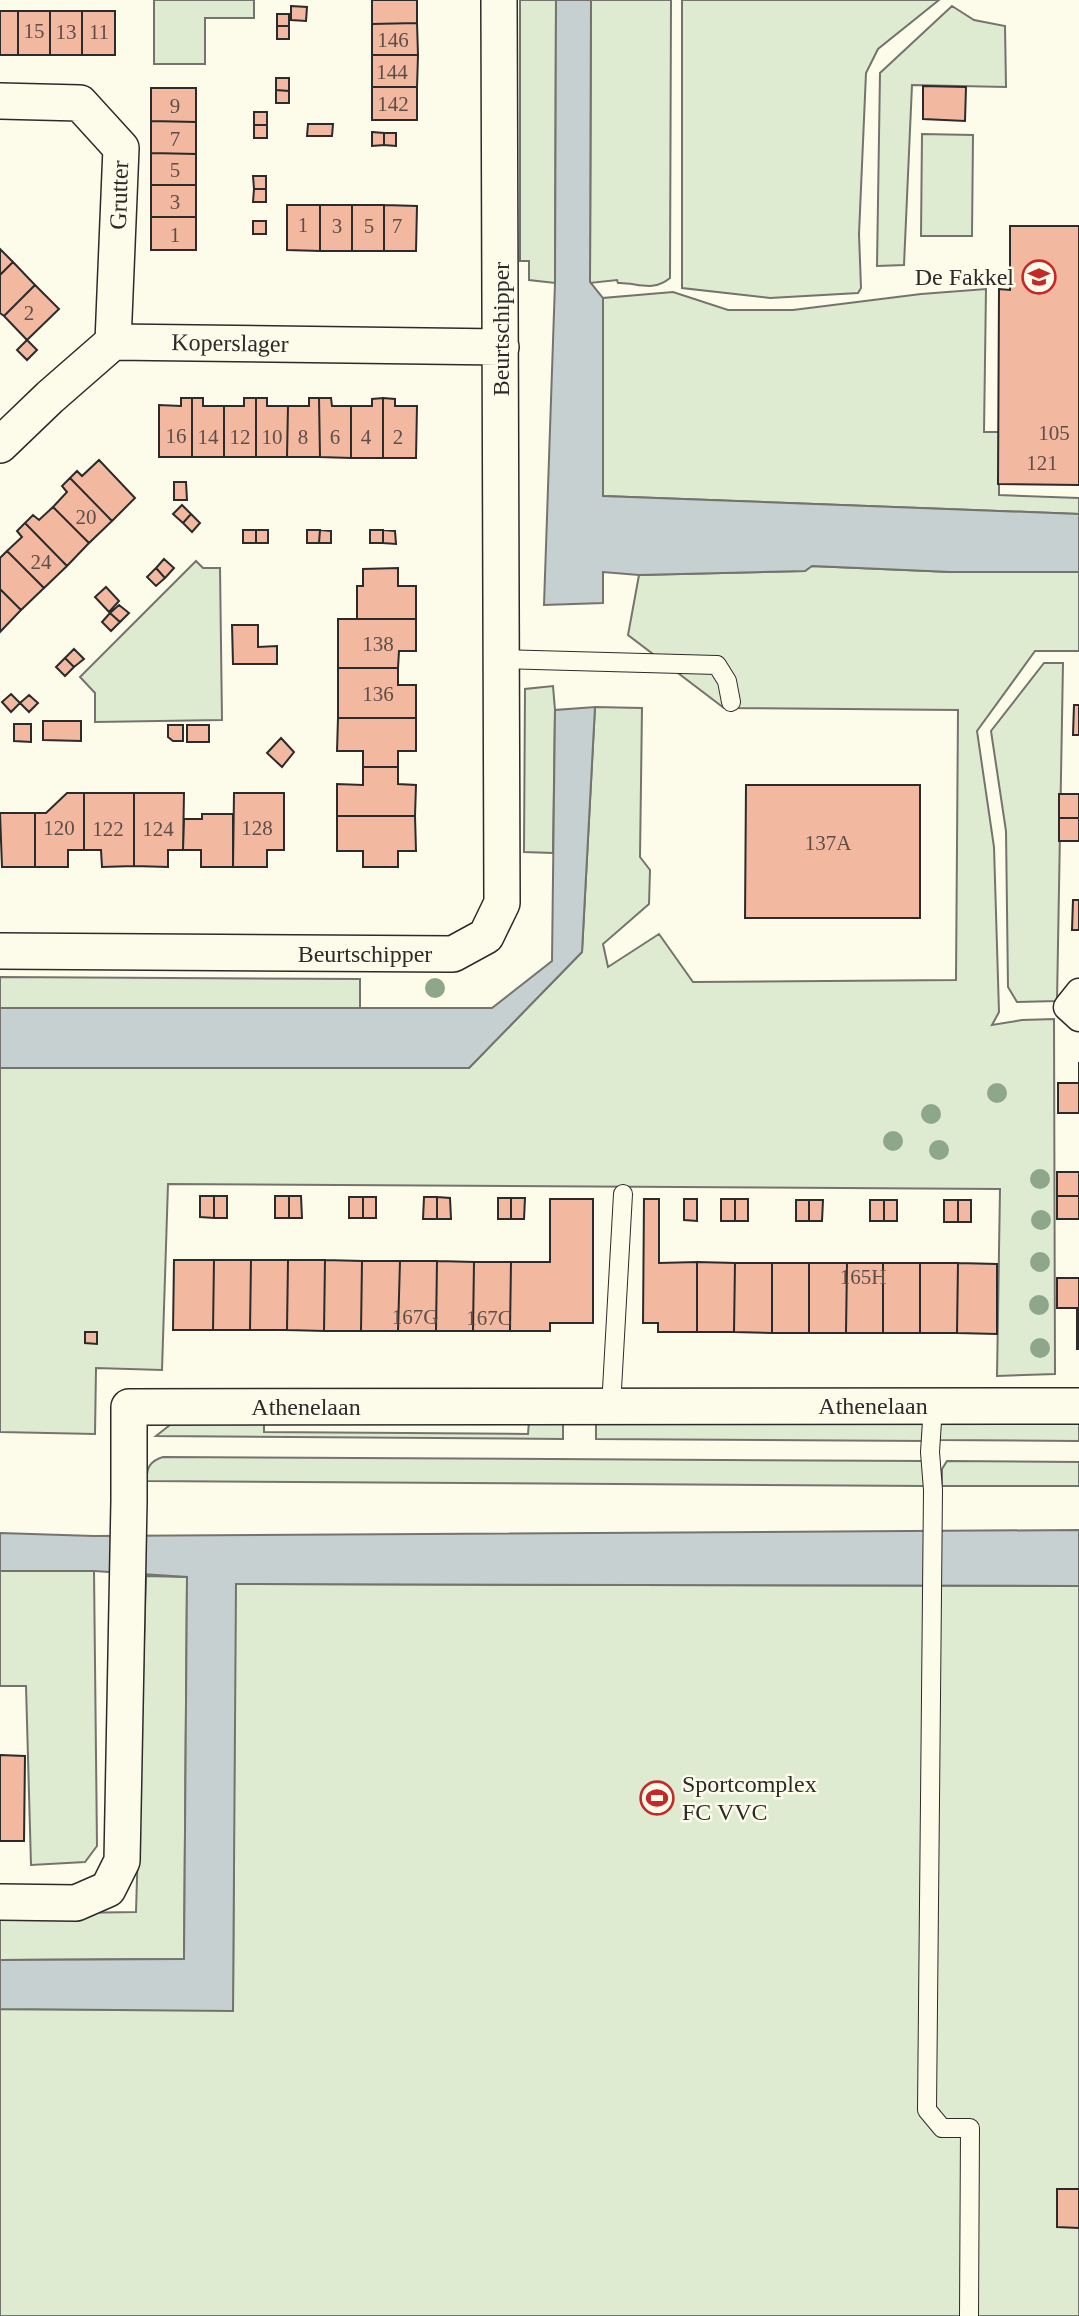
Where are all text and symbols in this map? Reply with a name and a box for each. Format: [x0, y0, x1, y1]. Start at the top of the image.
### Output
house number: 15 [24, 19, 45, 43]
house number: 13 [56, 20, 77, 44]
house number: 11 [89, 20, 109, 44]
house number: 146 [377, 28, 409, 52]
house number: 144 [376, 60, 408, 84]
house number: 142 [377, 92, 409, 116]
house number: 9 [170, 94, 180, 118]
house number: 7 [170, 127, 180, 151]
house number: 5 [170, 158, 180, 182]
street label: Grutter [105, 160, 133, 230]
house number: 3 [170, 190, 180, 214]
house number: 1 [298, 213, 308, 237]
house number: 3 [332, 214, 342, 238]
house number: 5 [364, 214, 374, 238]
house number: 7 [392, 214, 402, 238]
house number: 1 [170, 223, 180, 247]
school or university icon: De Fakkel [1020, 258, 1058, 296]
street label: Beurtschipper [488, 262, 514, 396]
place label: De Fakkel [915, 264, 1014, 290]
house number: 2 [24, 301, 34, 325]
street label: Koperslager [171, 329, 289, 357]
house number: 105 [1038, 421, 1070, 445]
house number: 16 [166, 424, 187, 448]
house number: 14 [198, 425, 219, 449]
house number: 12 [230, 425, 251, 449]
house number: 10 [262, 425, 283, 449]
house number: 8 [298, 425, 308, 449]
house number: 6 [330, 425, 340, 449]
house number: 4 [361, 425, 372, 449]
house number: 2 [393, 425, 403, 449]
house number: 121 [1026, 451, 1058, 475]
house number: 20 [76, 505, 97, 529]
house number: 24 [31, 550, 52, 574]
house number: 138 [362, 632, 394, 656]
house number: 136 [362, 682, 394, 706]
house number: 120 [43, 816, 75, 840]
house number: 128 [241, 816, 273, 840]
house number: 122 [92, 817, 124, 841]
house number: 124 [142, 817, 174, 841]
house number: 137A [805, 831, 852, 855]
street label: Beurtschipper [298, 941, 432, 967]
house number: 165H [840, 1265, 886, 1289]
house number: 167G [392, 1305, 438, 1329]
house number: 167C [466, 1306, 512, 1330]
street label: Athenelaan [818, 1393, 928, 1419]
street label: Athenelaan [251, 1394, 361, 1420]
place label: Sportcomplex FC VVC [682, 1771, 817, 1825]
sports icon: Sportcomplex FC VVC [638, 1779, 676, 1817]

